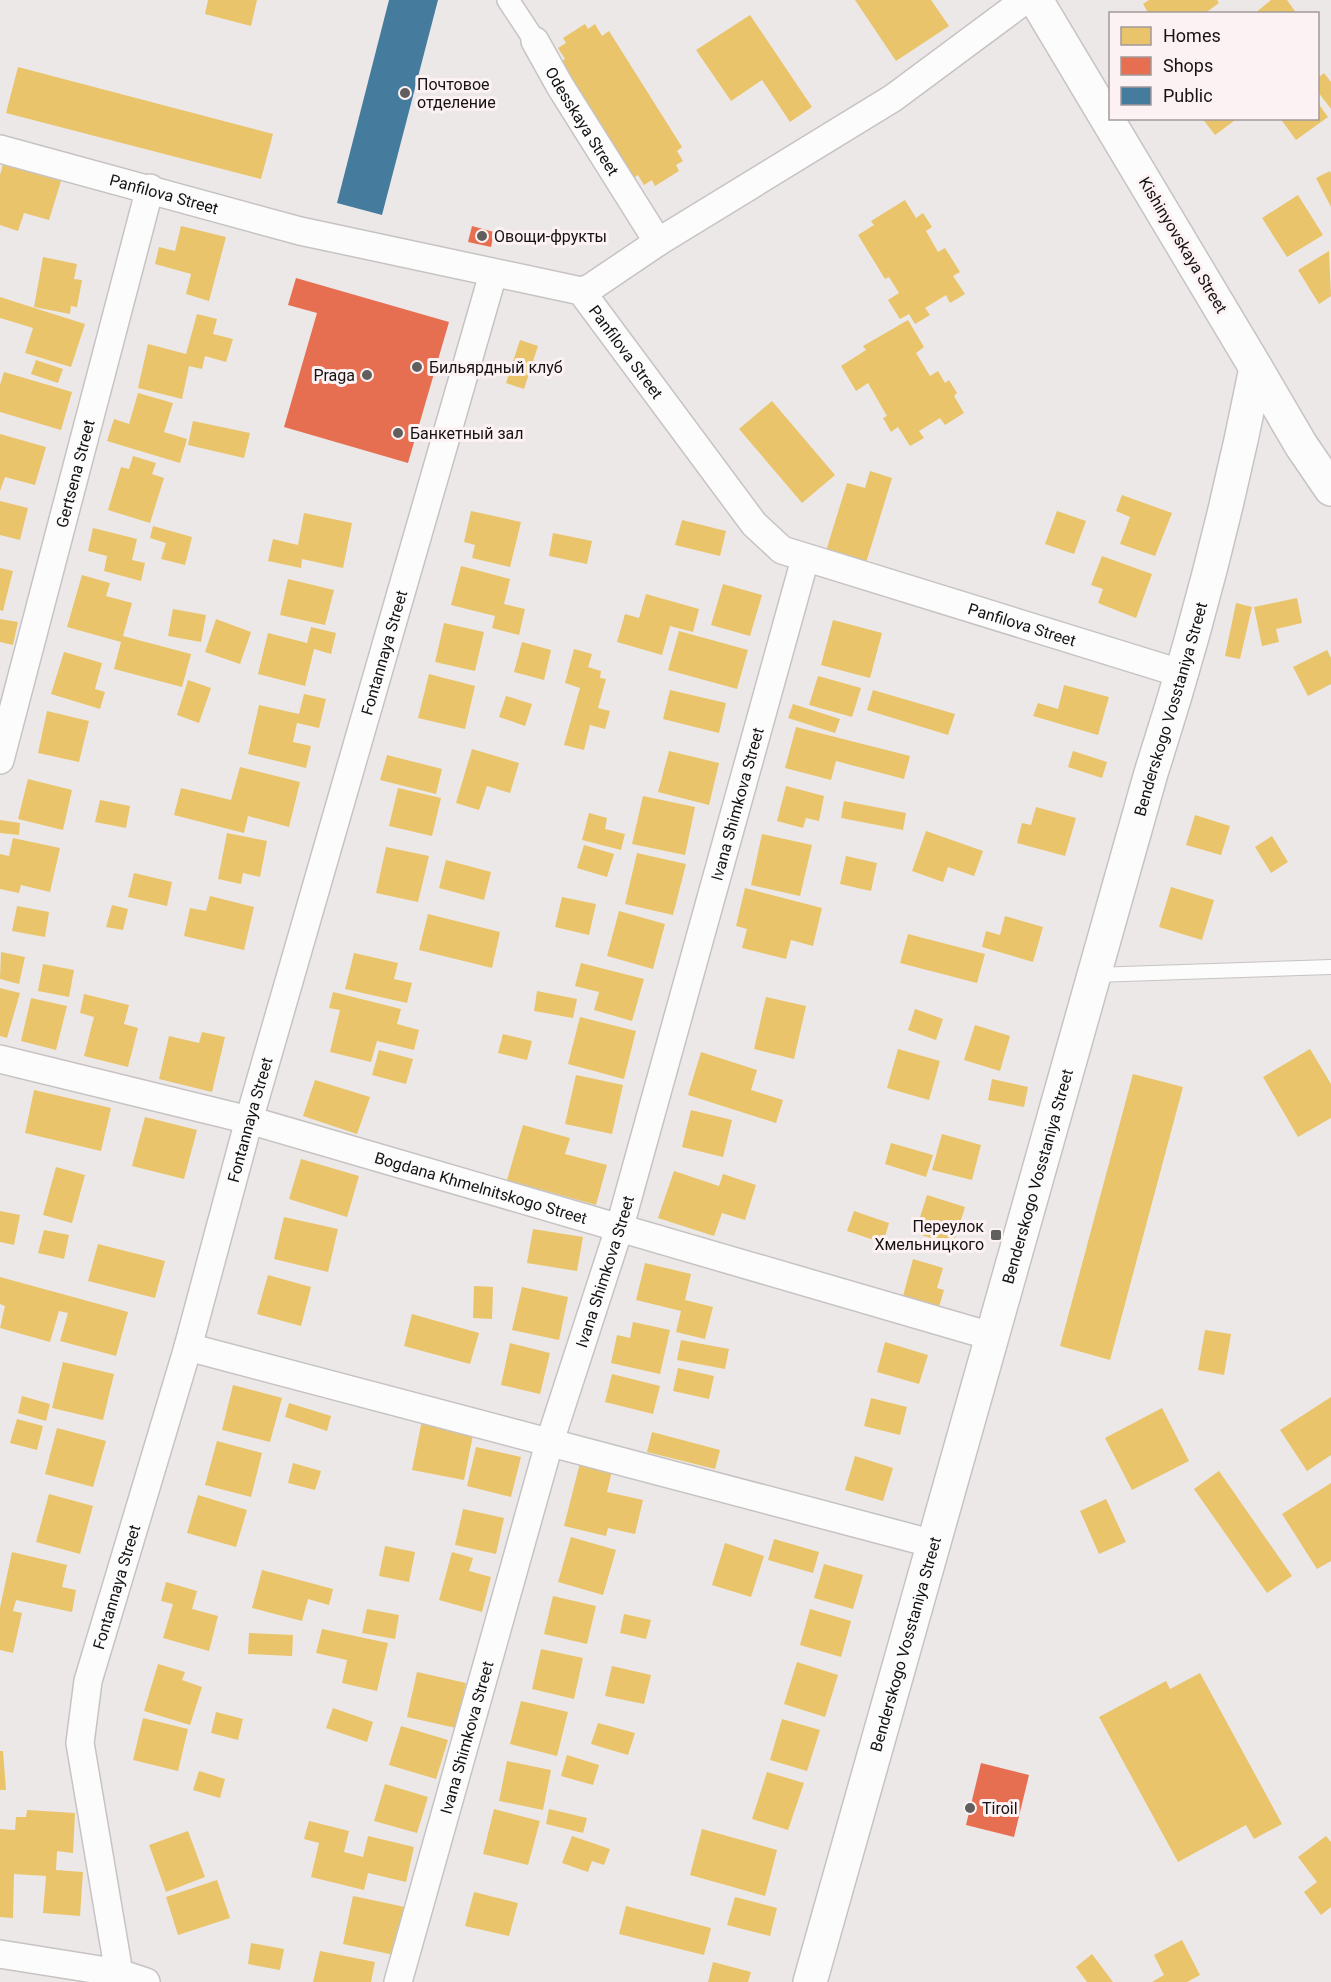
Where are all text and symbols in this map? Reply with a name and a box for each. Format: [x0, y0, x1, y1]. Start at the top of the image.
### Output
legend [1109, 12, 1319, 120]
text: Homes [1163, 25, 1221, 46]
text: Shops [1163, 55, 1213, 76]
street label: Odesskaya Street [542, 63, 623, 179]
place label: Почтовое отделение [417, 75, 496, 112]
text: Public [1163, 85, 1213, 106]
marker: Почтовое отделение [398, 86, 412, 100]
street label: Panfilova Street [108, 170, 220, 218]
street label: Kishinyovskaya Street [1135, 174, 1231, 316]
place label: Овощи-фрукты [494, 227, 607, 246]
marker: Овощи-фрукты [475, 229, 489, 243]
street label: Panfilova Street [585, 301, 667, 402]
place label: Бильярдный клуб [429, 358, 563, 377]
marker: Бильярдный клуб [410, 360, 424, 374]
place label: Praga [313, 366, 355, 385]
marker: Praga [360, 368, 374, 382]
street label: Gertsena Street [52, 418, 98, 530]
place label: Банкетный зал [410, 424, 524, 443]
marker: Банкетный зал [391, 426, 405, 440]
street label: Fontannaya Street [357, 588, 411, 717]
street label: Panfilova Street [966, 599, 1078, 650]
street label: Benderskogo Vosstaniya Street [1130, 600, 1211, 818]
street label: Ivana Shimkova Street [707, 725, 767, 883]
street label: Fontannaya Street [223, 1055, 276, 1184]
street label: Benderskogo Vosstaniya Street [998, 1067, 1077, 1286]
street label: Bogdana Khmelnitskogo Street [373, 1148, 589, 1228]
street label: Ivana Shimkova Street [572, 1194, 637, 1350]
place label: Переулок Хмельницкого [874, 1217, 984, 1254]
marker: Переулок Хмельницкого [989, 1228, 1003, 1242]
street label: Fontannaya Street [89, 1522, 144, 1652]
street label: Benderskogo Vosstaniya Street [866, 1535, 945, 1754]
street label: Ivana Shimkova Street [436, 1659, 497, 1816]
place label: Tiroil [982, 1799, 1018, 1818]
marker: Tiroil [963, 1801, 977, 1815]

